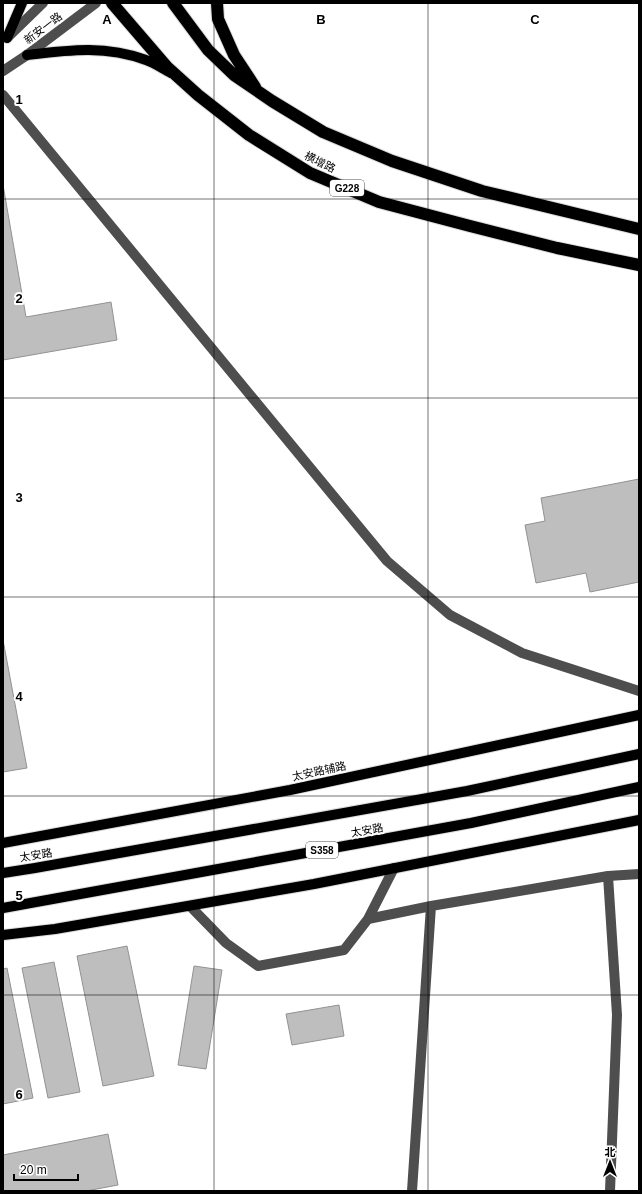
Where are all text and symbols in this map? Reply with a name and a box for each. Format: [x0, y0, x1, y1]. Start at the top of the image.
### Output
street label: 新安一路 [22, 10, 64, 46]
text: A [102, 12, 112, 27]
text: B [316, 12, 326, 27]
text: C [530, 12, 540, 27]
text: 1 [15, 92, 23, 107]
street label: 横增路 [303, 149, 337, 175]
road number: G228 [330, 180, 364, 196]
text: 2 [15, 291, 23, 306]
text: 3 [15, 490, 23, 505]
text: 4 [15, 689, 23, 704]
street label: 太安路辅路 [291, 759, 347, 783]
street label: 太安路 [350, 821, 384, 839]
road number: S358 [306, 842, 338, 858]
street label: 太安路 [19, 846, 53, 864]
text: 5 [15, 888, 23, 903]
text: 6 [15, 1087, 23, 1102]
north arrow [590, 1142, 630, 1182]
text: 北 [605, 1146, 616, 1158]
scale bar [14, 1156, 78, 1182]
text: 20 m [20, 1163, 47, 1177]

